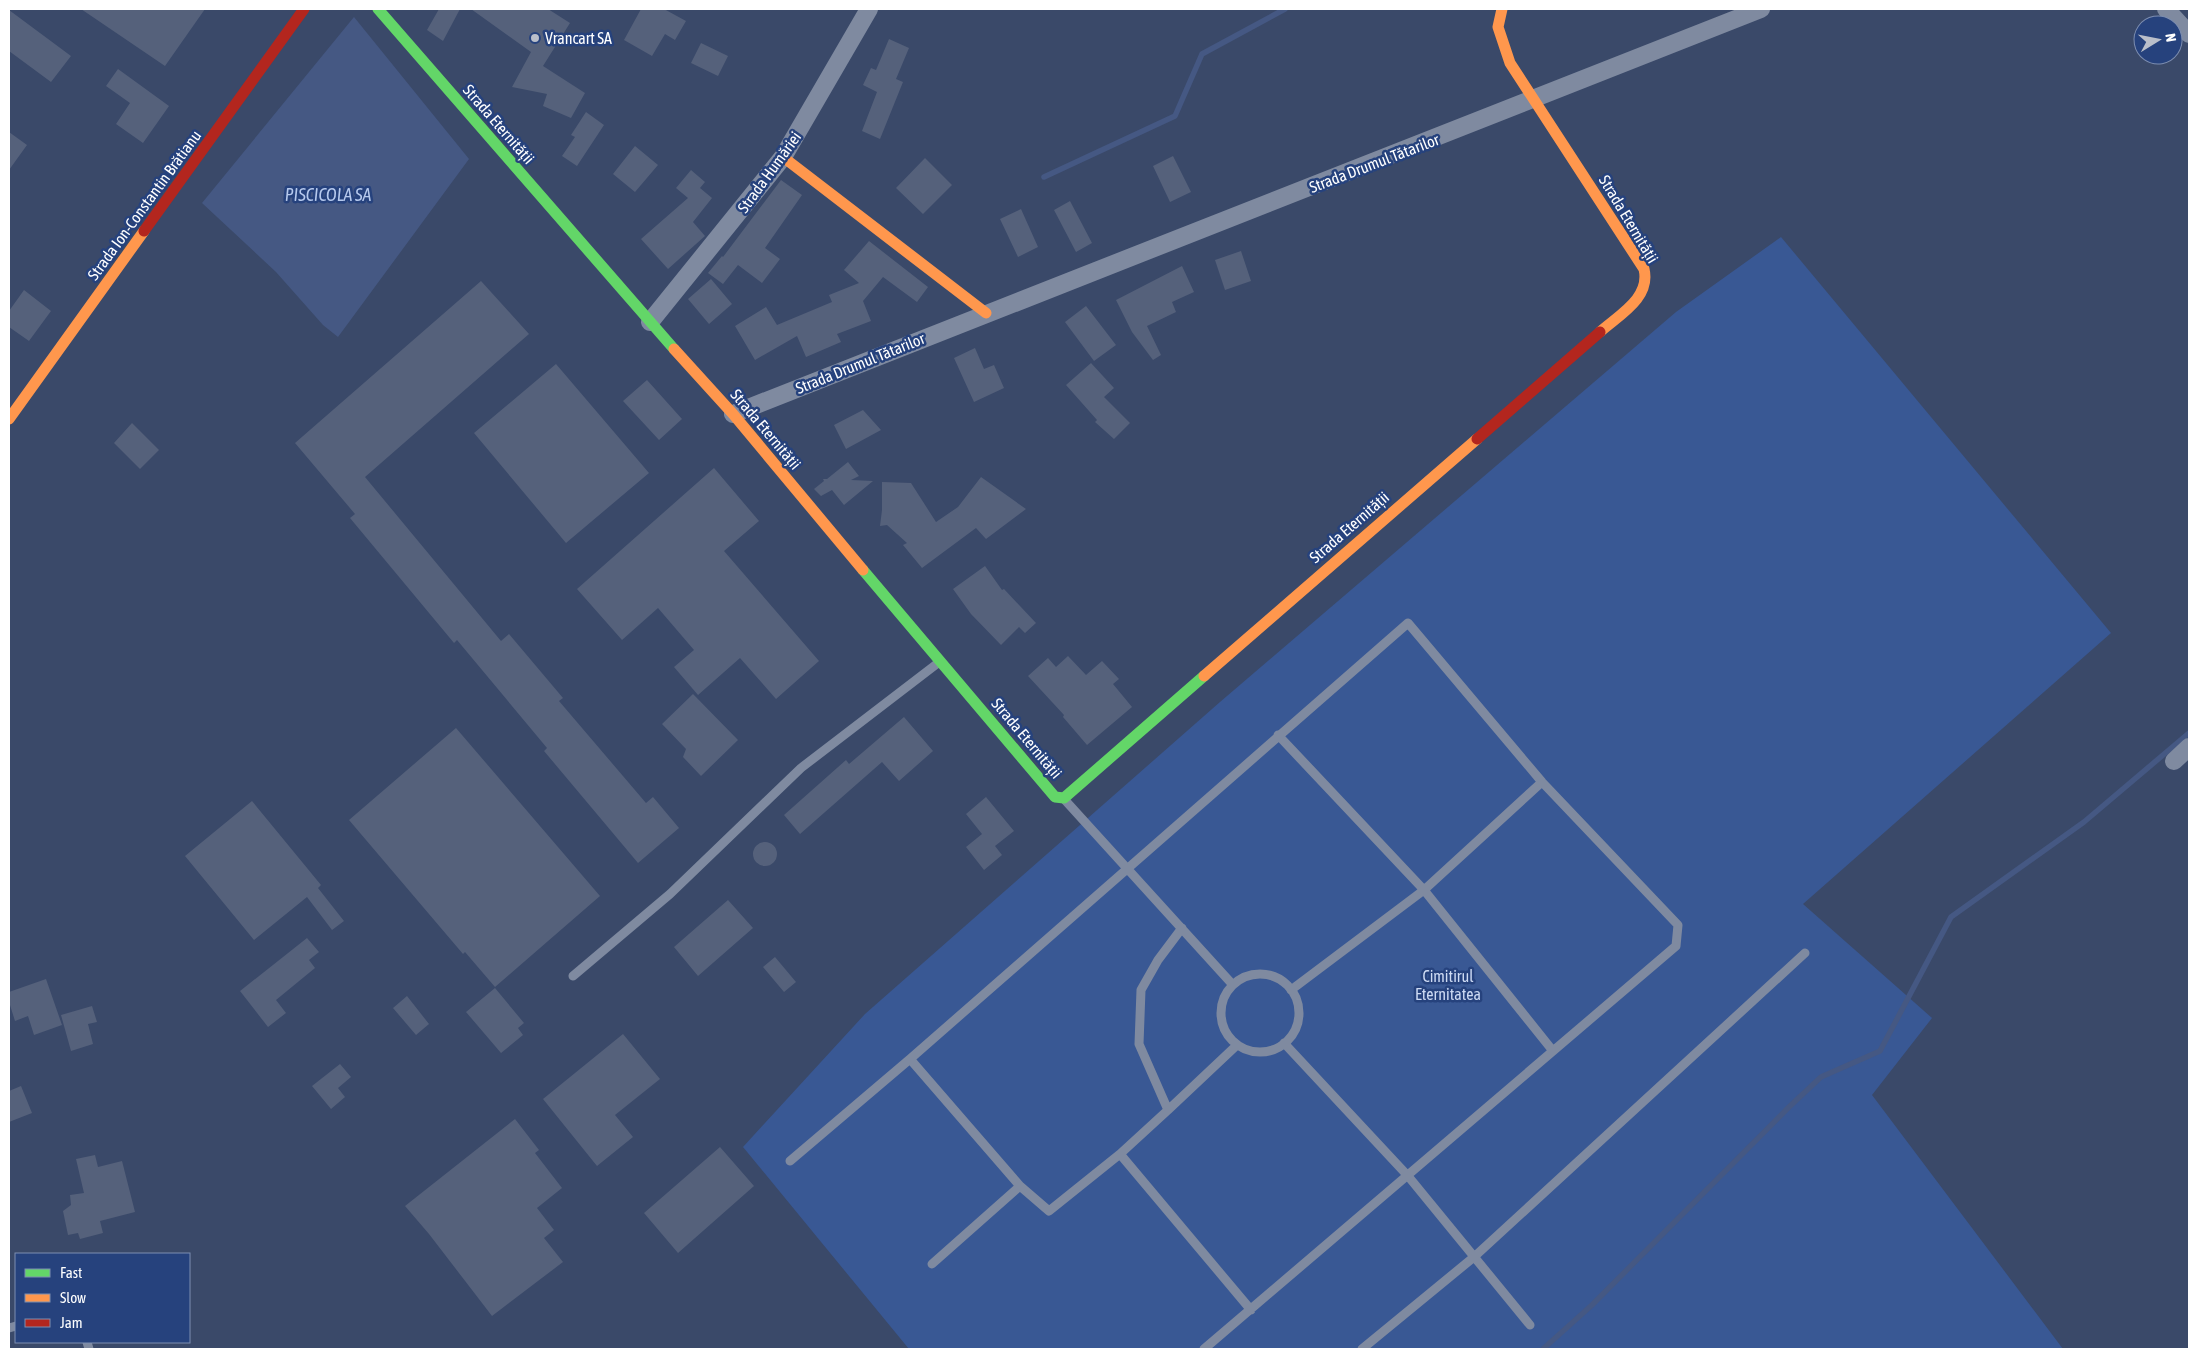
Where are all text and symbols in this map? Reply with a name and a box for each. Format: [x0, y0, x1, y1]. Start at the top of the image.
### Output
north arrow [2133, 15, 2183, 65]
place label: Vrancart SA [545, 29, 612, 47]
marker: Vrancart SA [529, 32, 541, 44]
text: N [2162, 32, 2179, 43]
street label: Strada Eternității [459, 81, 538, 168]
street label: Strada Ion-Constantin Brătianu [84, 127, 204, 283]
street label: Strada Humăriei [734, 128, 804, 216]
street label: Strada Drumul Tătarilor [1307, 130, 1442, 196]
street label: Strada Eternității [1595, 172, 1662, 267]
water label: PISCICOLA SA [285, 184, 371, 205]
street label: Strada Drumul Tătarilor [793, 329, 927, 397]
street label: Strada Eternității [726, 385, 805, 473]
street label: Strada Eternității [1306, 488, 1393, 567]
street label: Strada Eternității [987, 694, 1066, 782]
park label: Cimitirul Eternitatea [1415, 967, 1481, 1003]
legend [15, 1253, 190, 1343]
text: Fast [60, 1264, 82, 1281]
text: Slow [60, 1289, 86, 1306]
text: Jam [60, 1314, 83, 1331]

